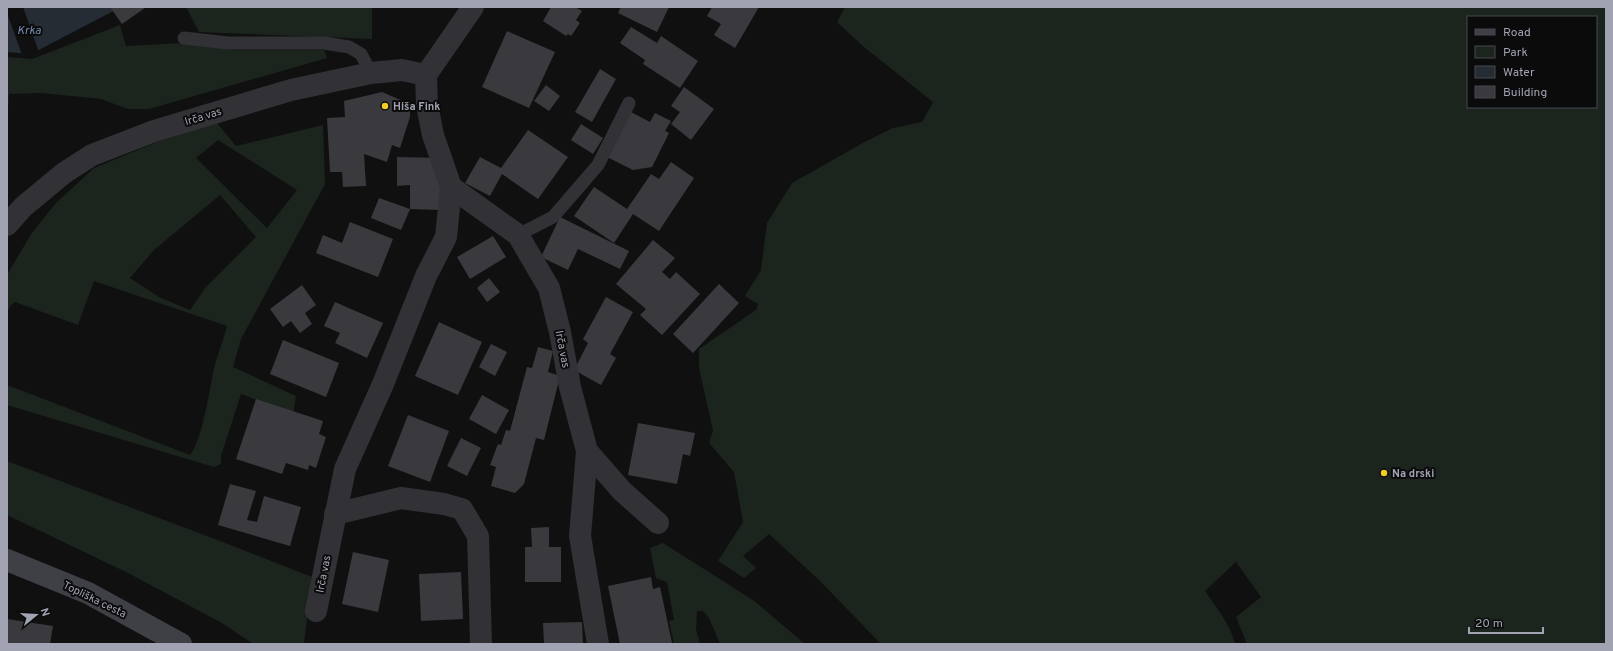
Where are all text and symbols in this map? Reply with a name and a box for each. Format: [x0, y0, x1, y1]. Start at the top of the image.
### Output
legend [1467, 16, 1597, 108]
water label: Krka [17, 23, 42, 39]
text: Road [1503, 25, 1531, 41]
text: Park [1503, 45, 1528, 61]
text: Water [1503, 65, 1535, 81]
text: Building [1503, 85, 1547, 101]
place label: Hiša Fink [393, 100, 440, 114]
marker: Hiša Fink [380, 101, 390, 111]
street label: Irča vas [183, 105, 223, 129]
street label: Irča vas [552, 329, 572, 369]
place label: Na drski [1392, 467, 1434, 481]
marker: Na drski [1379, 468, 1389, 478]
street label: Irča vas [314, 554, 334, 594]
street label: Topliška cesta [61, 579, 129, 621]
north arrow [16, 595, 56, 635]
text: N [37, 606, 52, 618]
scale bar [1469, 609, 1543, 635]
text: 20 m [1475, 616, 1503, 632]

